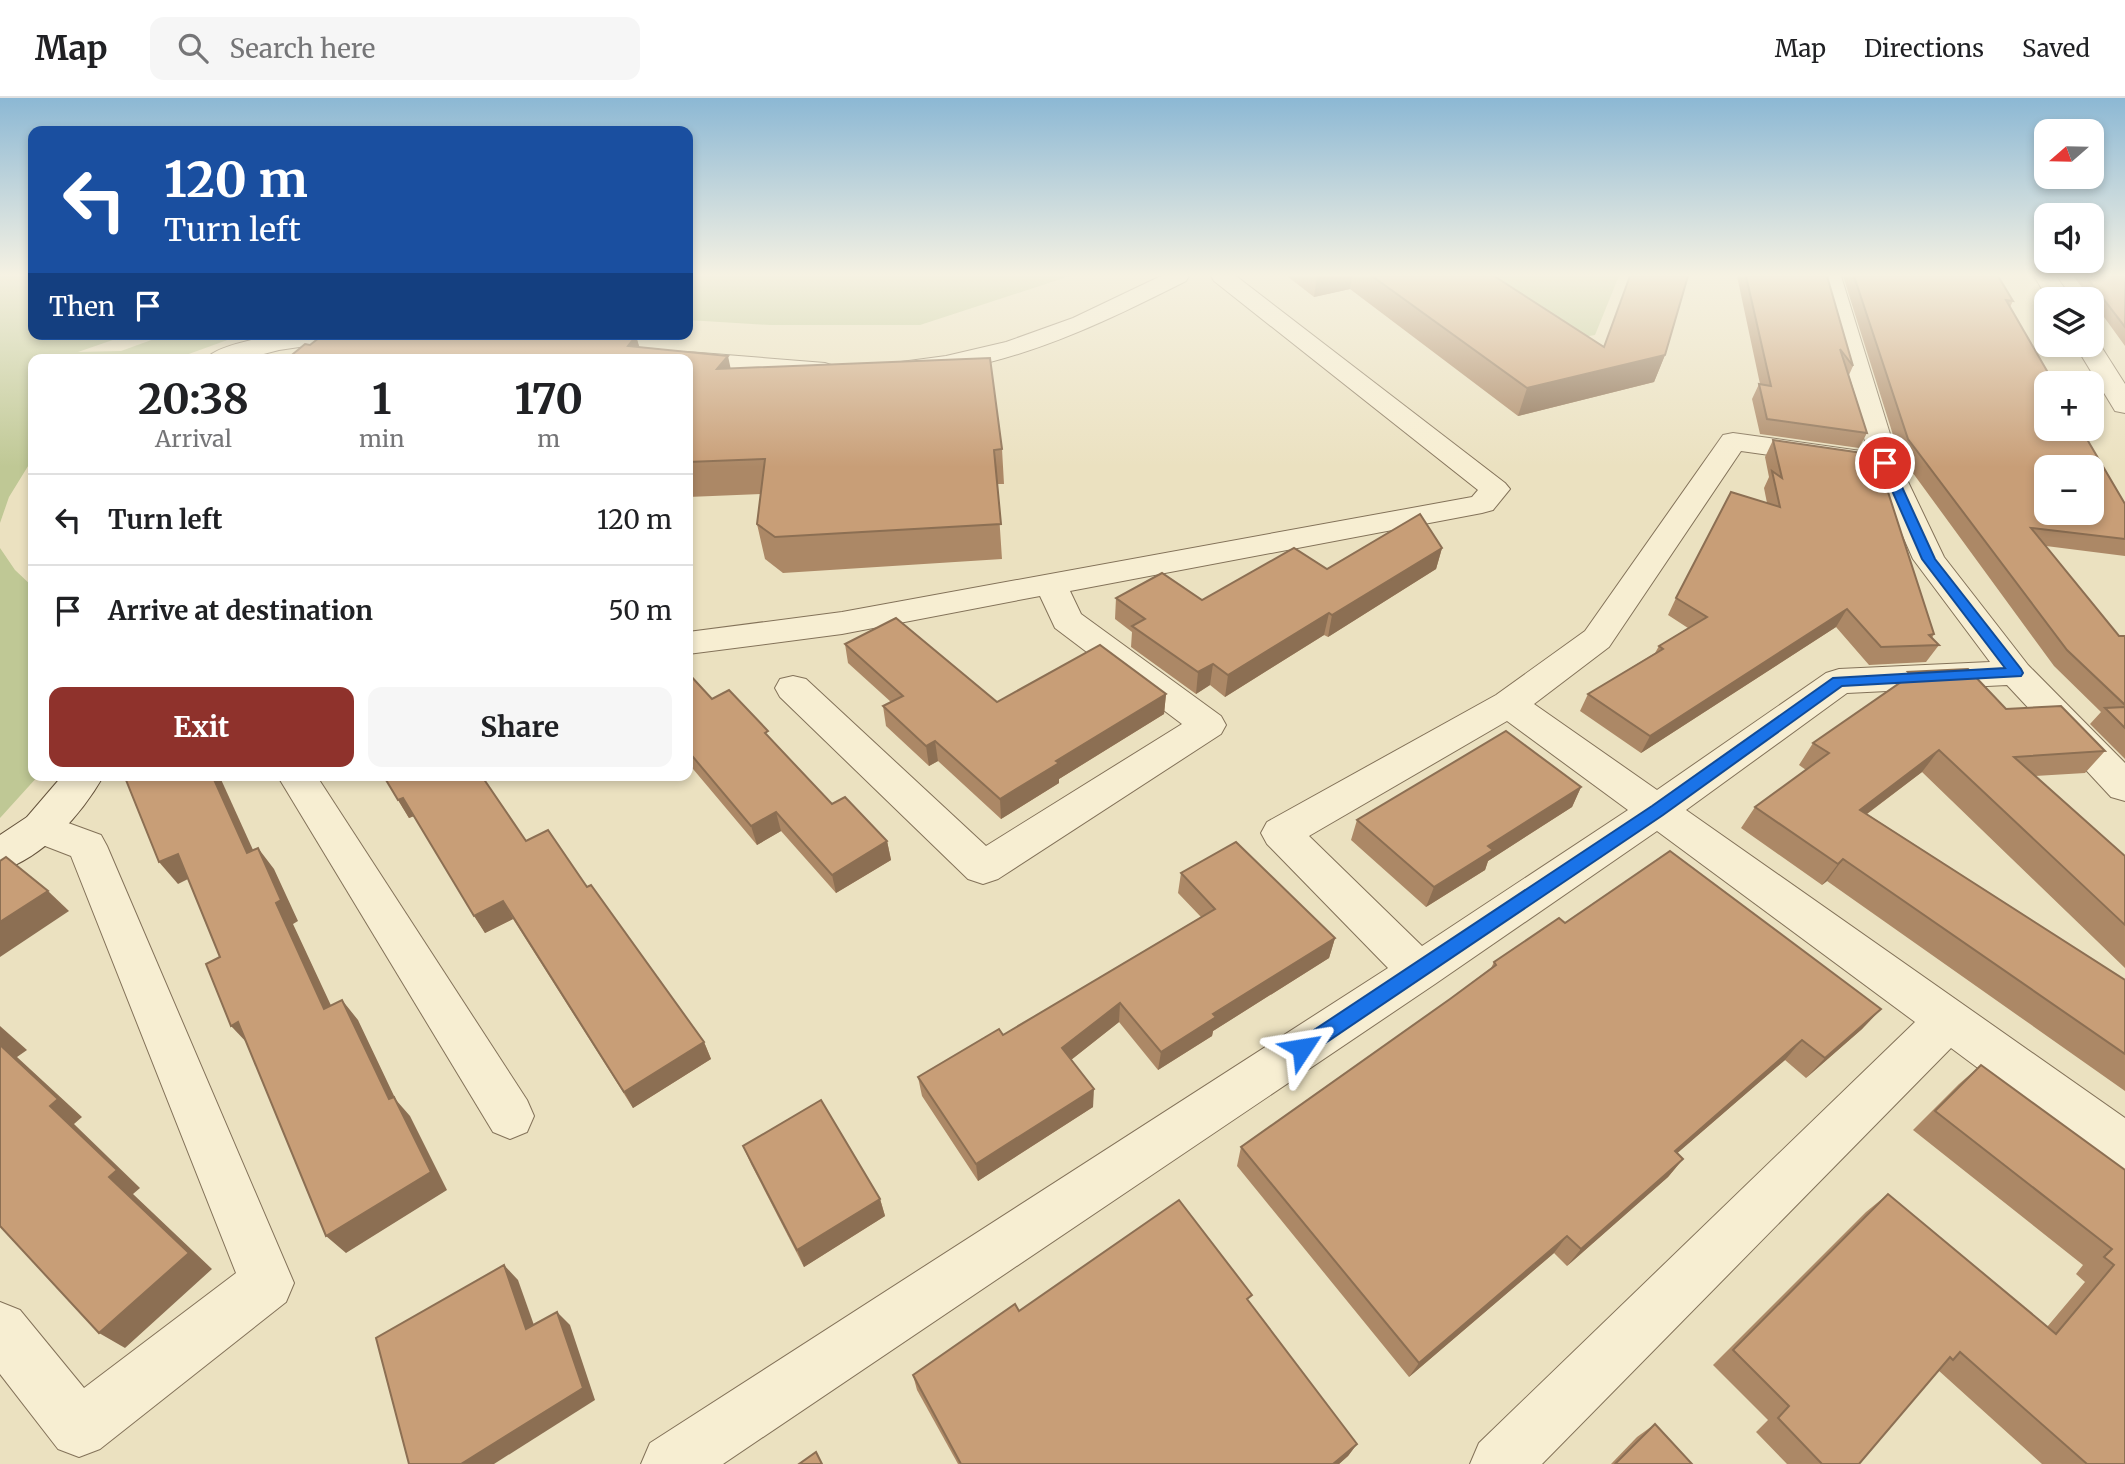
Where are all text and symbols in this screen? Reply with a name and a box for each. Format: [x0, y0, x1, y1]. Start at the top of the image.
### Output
search box [150, 17, 640, 80]
text: Map [35, 28, 108, 69]
icon: search [174, 29, 212, 67]
text: Search here [230, 32, 375, 65]
text: Map [1775, 33, 1826, 64]
text: Directions [1864, 33, 1984, 64]
text: Saved [2022, 33, 2090, 64]
north arrow [2034, 119, 2104, 189]
map controls [2034, 119, 2104, 525]
text: 120 m [164, 149, 308, 210]
icon: left [49, 154, 140, 245]
button: sound [2034, 203, 2104, 273]
text: Turn left [164, 210, 301, 250]
icon: arrive [129, 287, 167, 325]
button: layers [2034, 287, 2104, 357]
text: Then [49, 290, 115, 323]
button: + [2034, 371, 2104, 441]
text: 20:38 [138, 373, 249, 425]
text: 1 [372, 373, 391, 425]
text: 170 [514, 373, 583, 425]
text: Arrival [155, 424, 232, 453]
text: min [359, 424, 404, 453]
text: m [537, 424, 560, 453]
pin [1855, 433, 1915, 493]
icon: arrive [1866, 444, 1904, 482]
button: − [2034, 455, 2104, 525]
icon: left [49, 501, 87, 539]
text: Turn left [108, 503, 222, 536]
text: 120 m [597, 503, 672, 536]
icon: arrive [49, 592, 87, 630]
text: Arrive at destination [108, 594, 373, 627]
text: 50 m [608, 594, 672, 627]
button: Exit [49, 687, 354, 767]
button: Share [368, 687, 672, 767]
position arrow [1265, 1011, 1339, 1085]

